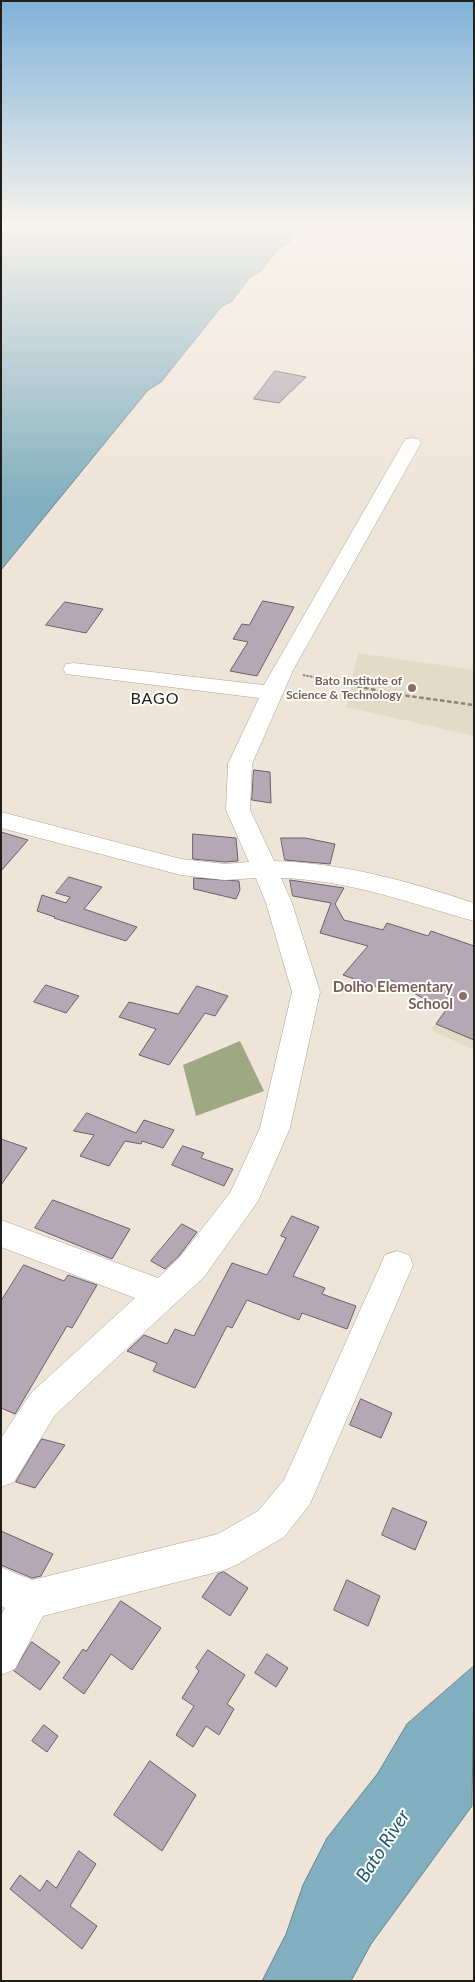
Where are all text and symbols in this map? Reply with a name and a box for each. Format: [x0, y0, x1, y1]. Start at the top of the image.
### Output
place label: Bato Institute of Science & Technology [286, 674, 402, 702]
marker: Bato Institute of Science & Technology [406, 682, 418, 694]
district label: BAGO [130, 689, 180, 709]
place label: Dolho Elementary School [333, 978, 453, 1013]
marker: Dolho Elementary School [457, 990, 469, 1002]
water label: Bato River [351, 1806, 415, 1886]

